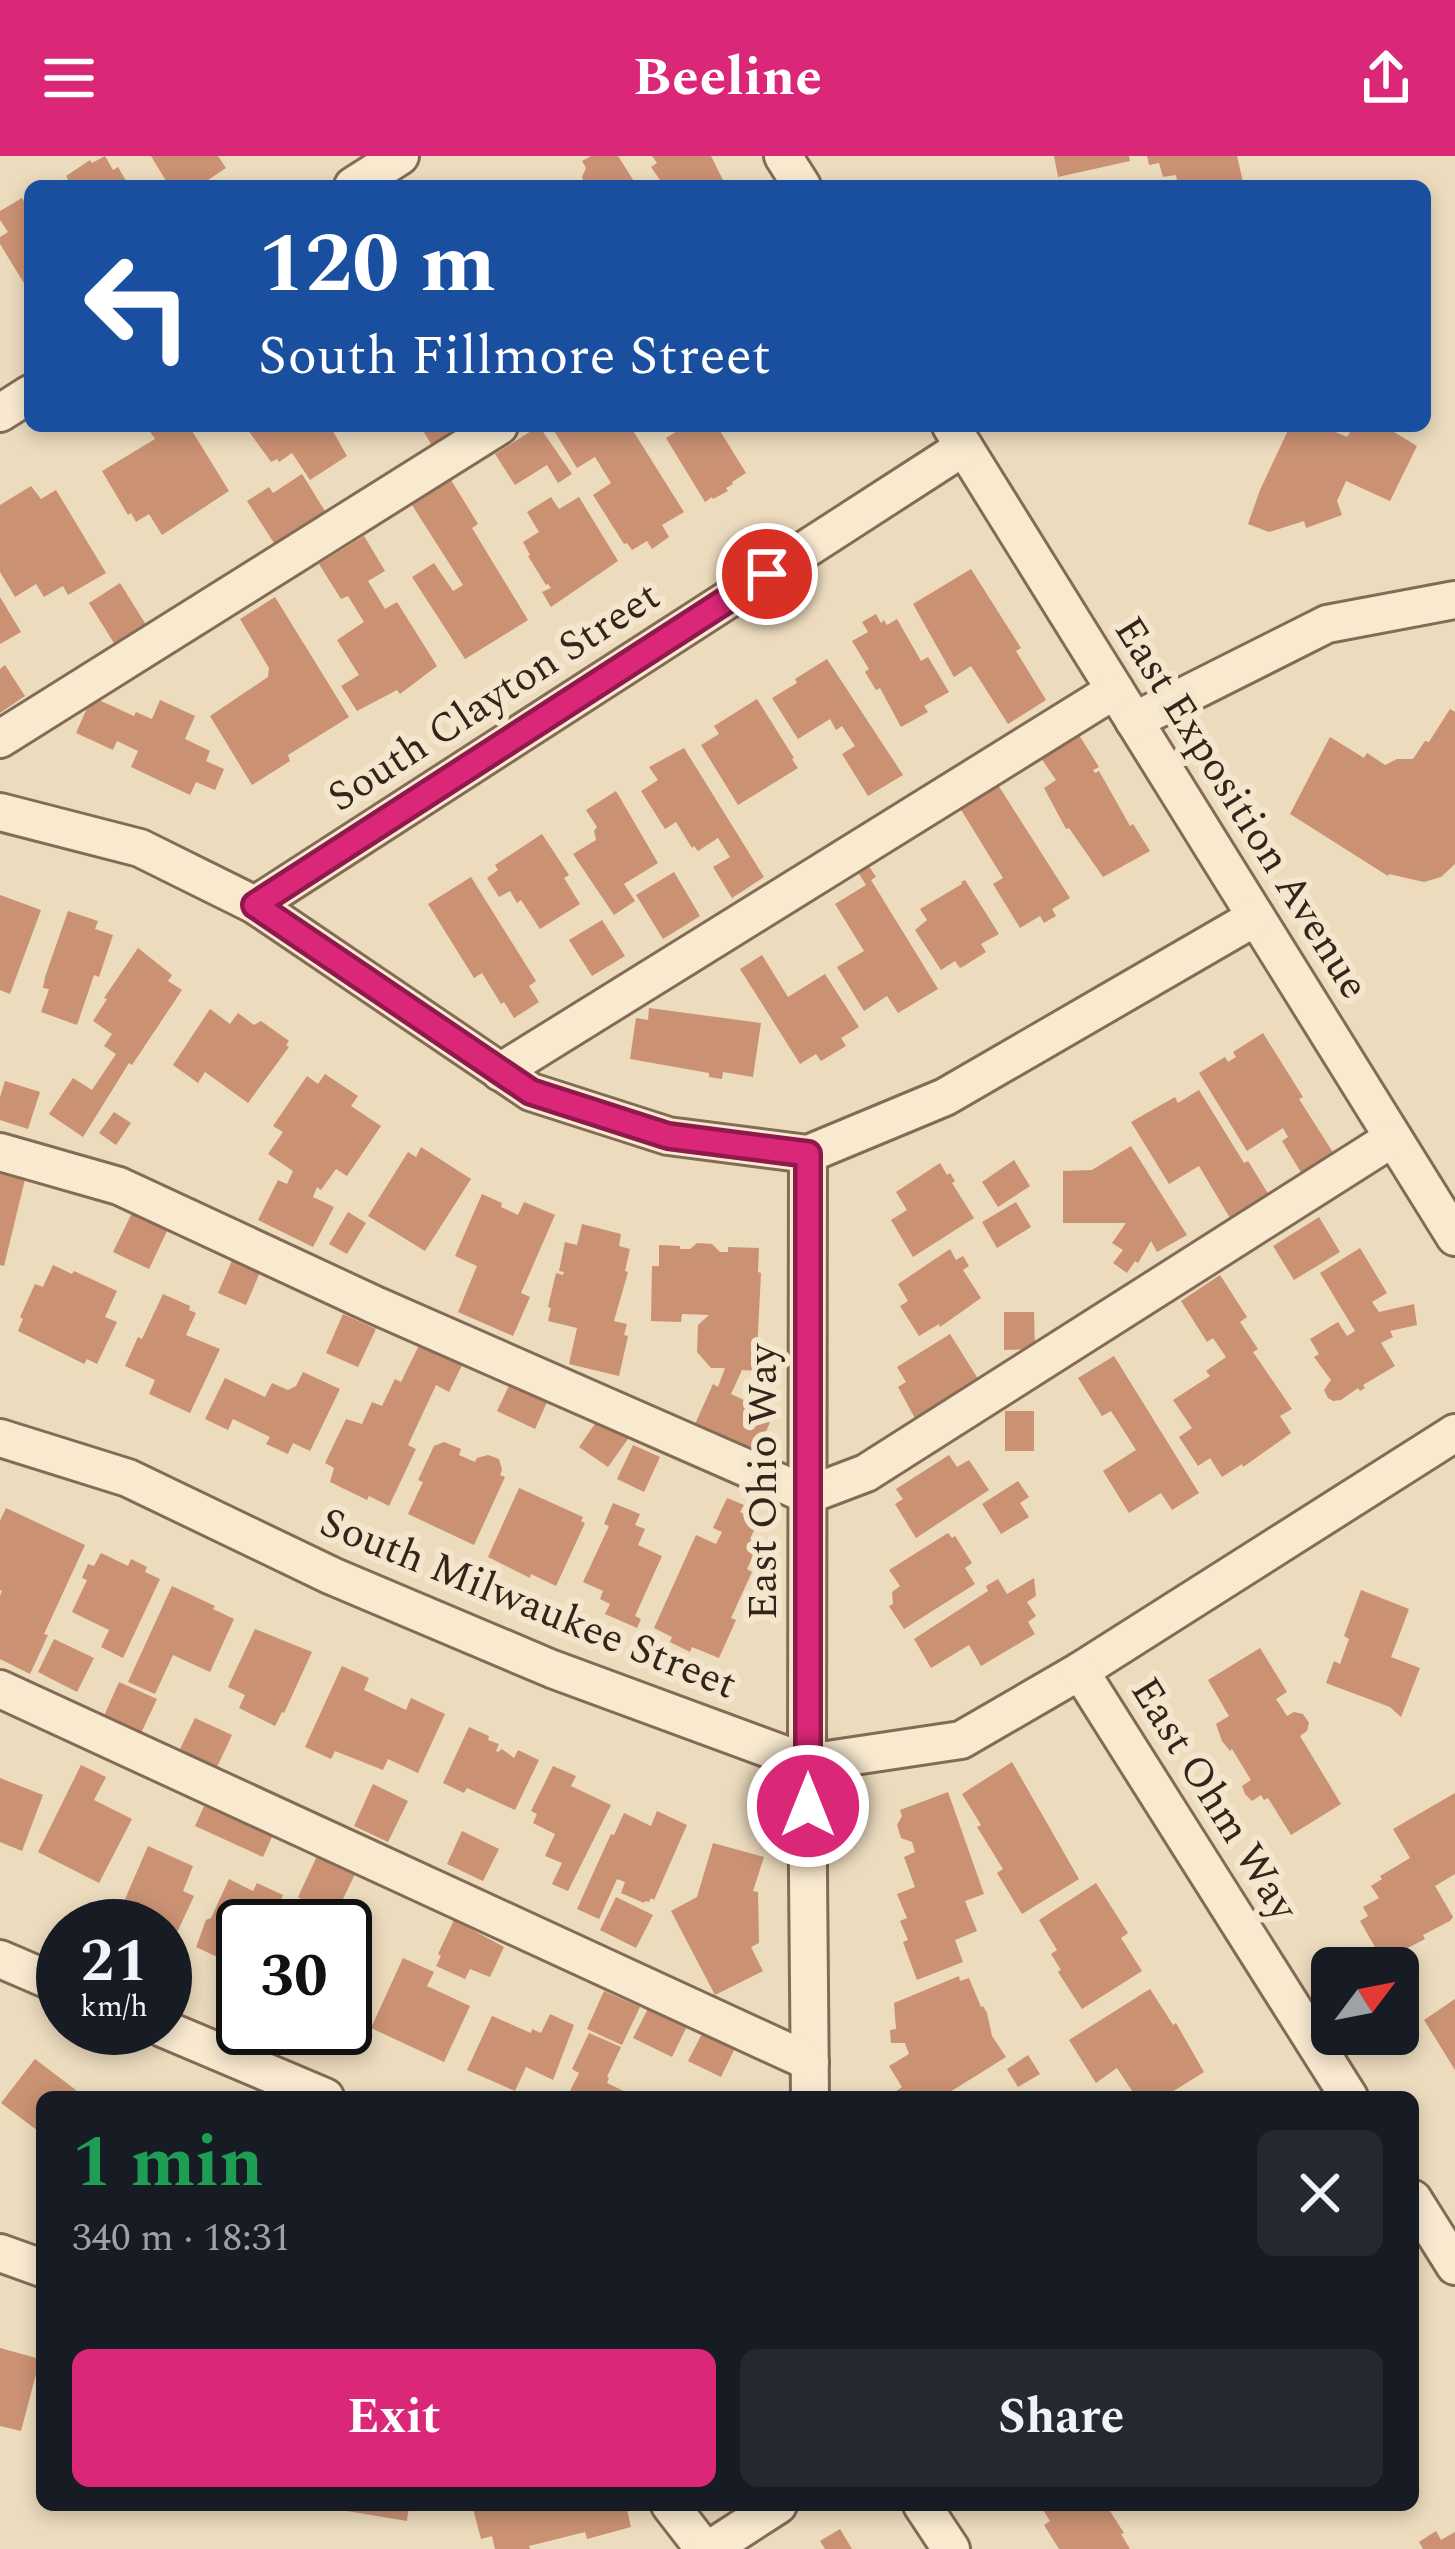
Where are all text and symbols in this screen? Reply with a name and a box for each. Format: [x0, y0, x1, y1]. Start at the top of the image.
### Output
text: Beeline [633, 37, 822, 119]
icon: menu [36, 45, 102, 111]
icon: share [1353, 45, 1419, 111]
text: 120 m [258, 201, 496, 329]
icon: left [60, 228, 216, 384]
text: South Fillmore Street [258, 316, 771, 398]
pin [716, 523, 818, 625]
icon: arrive [734, 541, 800, 607]
street label: South Clayton Street [315, 566, 673, 828]
street label: East Exposition Avenue [1097, 604, 1385, 1012]
street label: East Ohio Way [732, 1342, 795, 1620]
street label: South Milwaukee Street [310, 1492, 746, 1716]
street label: East Ohm Way [1114, 1665, 1315, 1935]
position arrow [745, 1743, 871, 1869]
speed limit sign: 30 [216, 1899, 372, 2055]
text: 21 [80, 1916, 148, 2008]
north arrow [1311, 1947, 1419, 2055]
map controls [1311, 1947, 1419, 2055]
text: km/h [80, 1984, 148, 2030]
text: 1 min [72, 2109, 264, 2218]
button: close [1257, 2130, 1383, 2256]
text: 340 m · 18:31 [72, 2209, 291, 2268]
button: Exit [72, 2349, 716, 2487]
button: Share [740, 2349, 1383, 2487]

